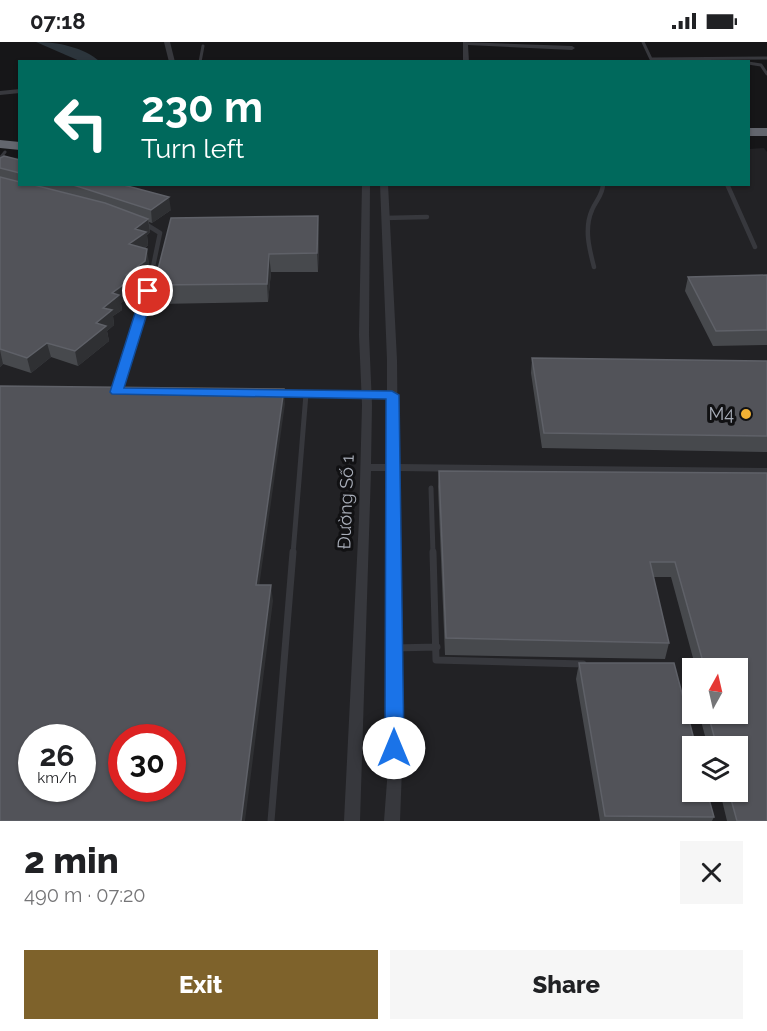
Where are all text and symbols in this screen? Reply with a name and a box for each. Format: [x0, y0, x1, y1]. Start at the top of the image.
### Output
text: 07:18 [30, 8, 85, 34]
text: 230 m [141, 83, 263, 132]
icon: left [42, 84, 120, 162]
text: Turn left [141, 133, 244, 164]
pin [122, 265, 173, 316]
icon: arrive [131, 274, 164, 307]
place label: M4 [708, 403, 734, 424]
marker: M4 [739, 407, 753, 421]
street label: Đường Số 1 [333, 454, 358, 550]
north arrow [682, 658, 748, 724]
map controls [682, 658, 748, 802]
position arrow [362, 716, 426, 780]
speed limit sign: 30 [108, 724, 186, 802]
button: layers [682, 736, 748, 802]
text: 26 [39, 738, 75, 773]
text: km/h [37, 769, 77, 787]
text: 2 min [24, 839, 119, 881]
button: close [680, 841, 743, 904]
text: 490 m · 07:20 [24, 883, 146, 907]
button: Exit [24, 950, 378, 1019]
button: Share [390, 950, 743, 1019]

